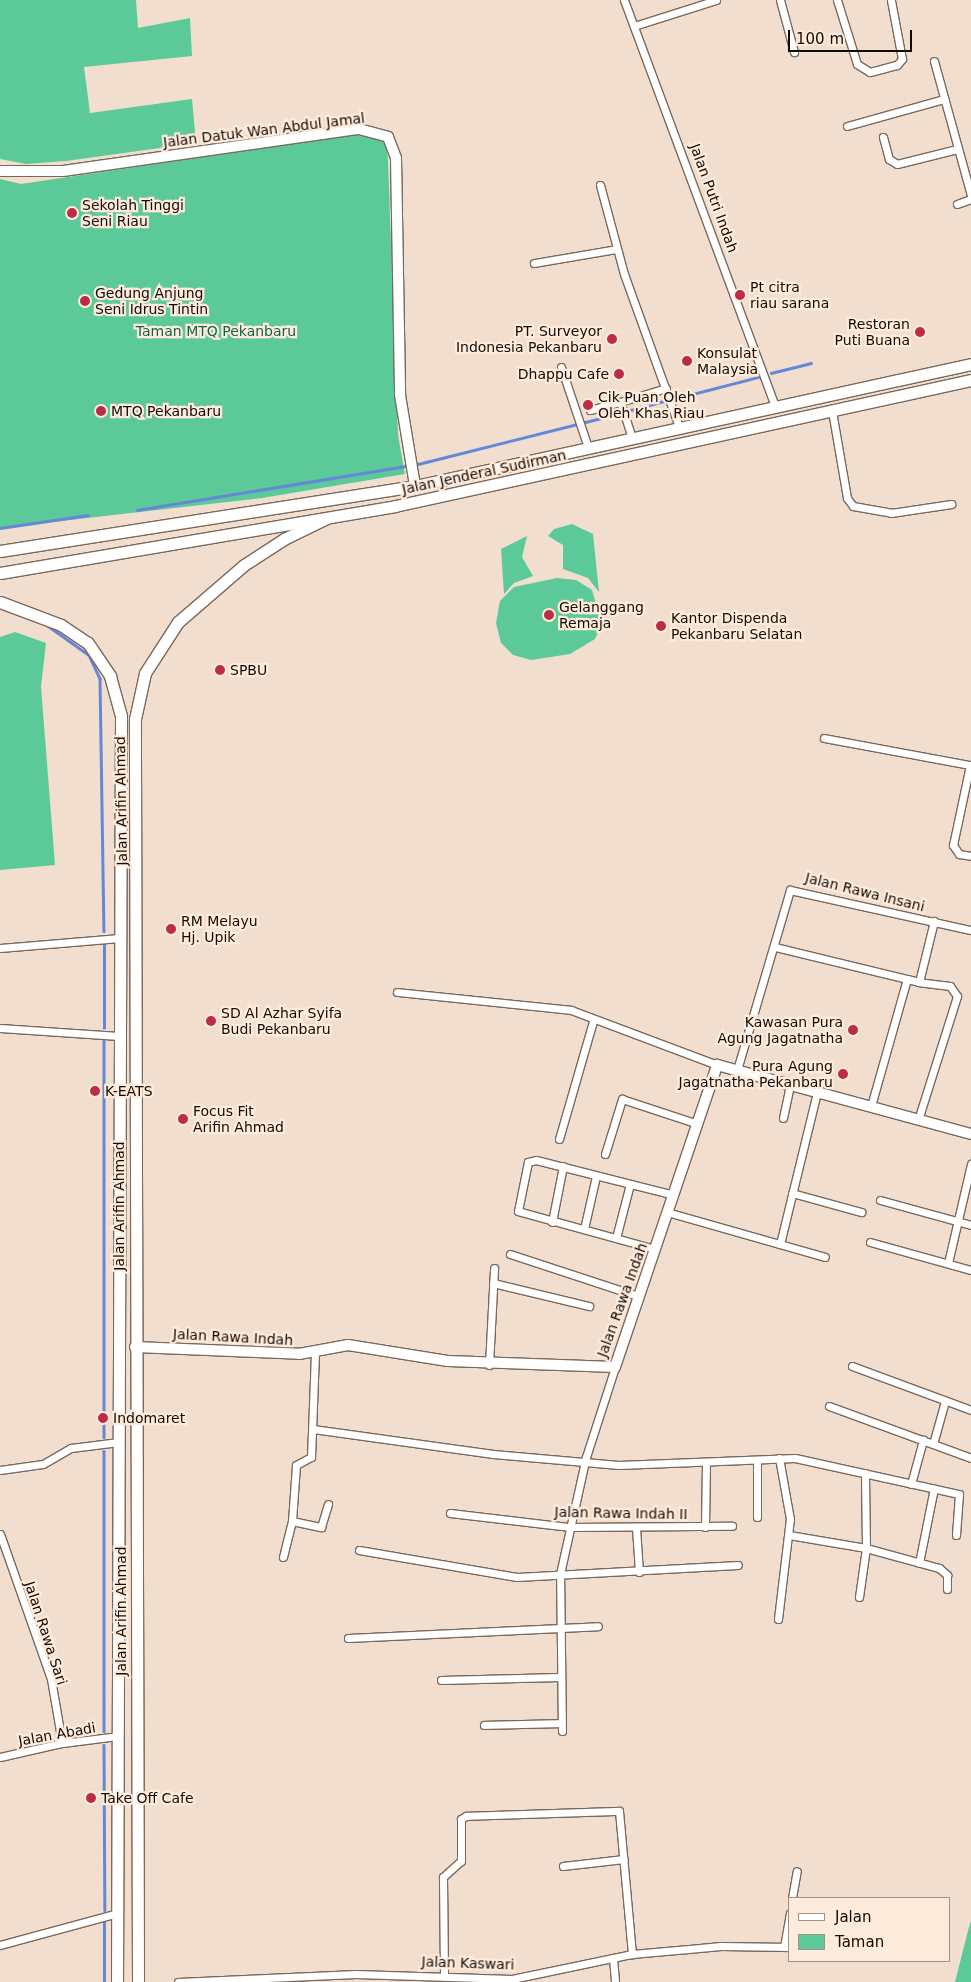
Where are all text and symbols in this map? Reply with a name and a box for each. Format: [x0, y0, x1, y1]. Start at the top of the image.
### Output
scale bar [791, 20, 915, 52]
text: 100 m [796, 30, 844, 48]
street label: Jalan Datuk Wan Abdul Jamal [162, 109, 366, 151]
street label: Jalan Putri Indah [687, 141, 741, 255]
place label: Sekolah Tinggi Seni Riau [82, 197, 184, 230]
marker: Sekolah Tinggi Seni Riau [66, 207, 78, 219]
place label: Pt citra riau sarana [750, 279, 829, 312]
place label: Gedung Anjung Seni Idrus Tintin [95, 285, 208, 318]
marker: Pt citra riau sarana [734, 289, 746, 301]
marker: Gedung Anjung Seni Idrus Tintin [79, 295, 91, 307]
place label: Restoran Puti Buana [835, 316, 910, 348]
park label: Taman MTQ Pekanbaru [136, 323, 296, 339]
place label: PT. Surveyor Indonesia Pekanbaru [456, 323, 602, 356]
marker: Restoran Puti Buana [914, 326, 926, 338]
marker: PT. Surveyor Indonesia Pekanbaru [606, 333, 618, 345]
place label: Konsulat Malaysia [697, 345, 758, 378]
marker: Konsulat Malaysia [681, 355, 693, 367]
place label: Dhappu Cafe [518, 366, 609, 382]
marker: Dhappu Cafe [613, 368, 625, 380]
place label: Cik Puan Oleh Oleh Khas Riau [598, 389, 704, 422]
marker: Cik Puan Oleh Oleh Khas Riau [582, 399, 594, 411]
place label: MTQ Pekanbaru [111, 403, 221, 419]
marker: MTQ Pekanbaru [95, 405, 107, 417]
street label: Jalan Jenderal Sudirman [400, 446, 568, 498]
place label: Gelanggang Remaja [559, 599, 644, 632]
marker: Gelanggang Remaja [543, 609, 555, 621]
place label: Kantor Dispenda Pekanbaru Selatan [671, 610, 802, 642]
marker: Kantor Dispenda Pekanbaru Selatan [655, 620, 667, 632]
place label: SPBU [230, 662, 267, 678]
marker: SPBU [214, 664, 226, 676]
street label: Jalan Arifin Ahmad [111, 736, 131, 866]
street label: Jalan Rawa Insani [803, 869, 927, 915]
place label: RM Melayu Hj. Upik [181, 913, 258, 946]
marker: RM Melayu Hj. Upik [165, 923, 177, 935]
place label: SD Al Azhar Syifa Budi Pekanbaru [221, 1005, 342, 1038]
place label: Kawasan Pura Agung Jagatnatha [717, 1014, 843, 1046]
marker: SD Al Azhar Syifa Budi Pekanbaru [205, 1015, 217, 1027]
marker: Kawasan Pura Agung Jagatnatha [847, 1024, 859, 1036]
place label: Pura Agung Jagatnatha Pekanbaru [679, 1058, 833, 1090]
marker: Pura Agung Jagatnatha Pekanbaru [837, 1068, 849, 1080]
place label: K-EATS [105, 1083, 153, 1099]
marker: K-EATS [89, 1085, 101, 1097]
place label: Focus Fit Arifin Ahmad [193, 1103, 284, 1136]
marker: Focus Fit Arifin Ahmad [177, 1113, 189, 1125]
street label: Jalan Arifin Ahmad [111, 1141, 127, 1271]
street label: Jalan Rawa Indah [594, 1241, 650, 1359]
street label: Jalan Rawa Indah [172, 1325, 294, 1349]
place label: Indomaret [113, 1410, 185, 1426]
marker: Indomaret [97, 1412, 109, 1424]
street label: Jalan Rawa Indah II [554, 1503, 688, 1523]
street label: Jalan Arifin Ahmad [113, 1546, 129, 1676]
street label: Jalan Rawa Sari [21, 1579, 71, 1687]
street label: Jalan Abadi [17, 1719, 97, 1749]
place label: Take Off Cafe [101, 1790, 193, 1806]
marker: Take Off Cafe [85, 1792, 97, 1804]
legend [788, 1897, 951, 1962]
text: Jalan [835, 1908, 871, 1926]
text: Taman [835, 1933, 884, 1951]
street label: Jalan Kaswari [421, 1953, 515, 1973]

